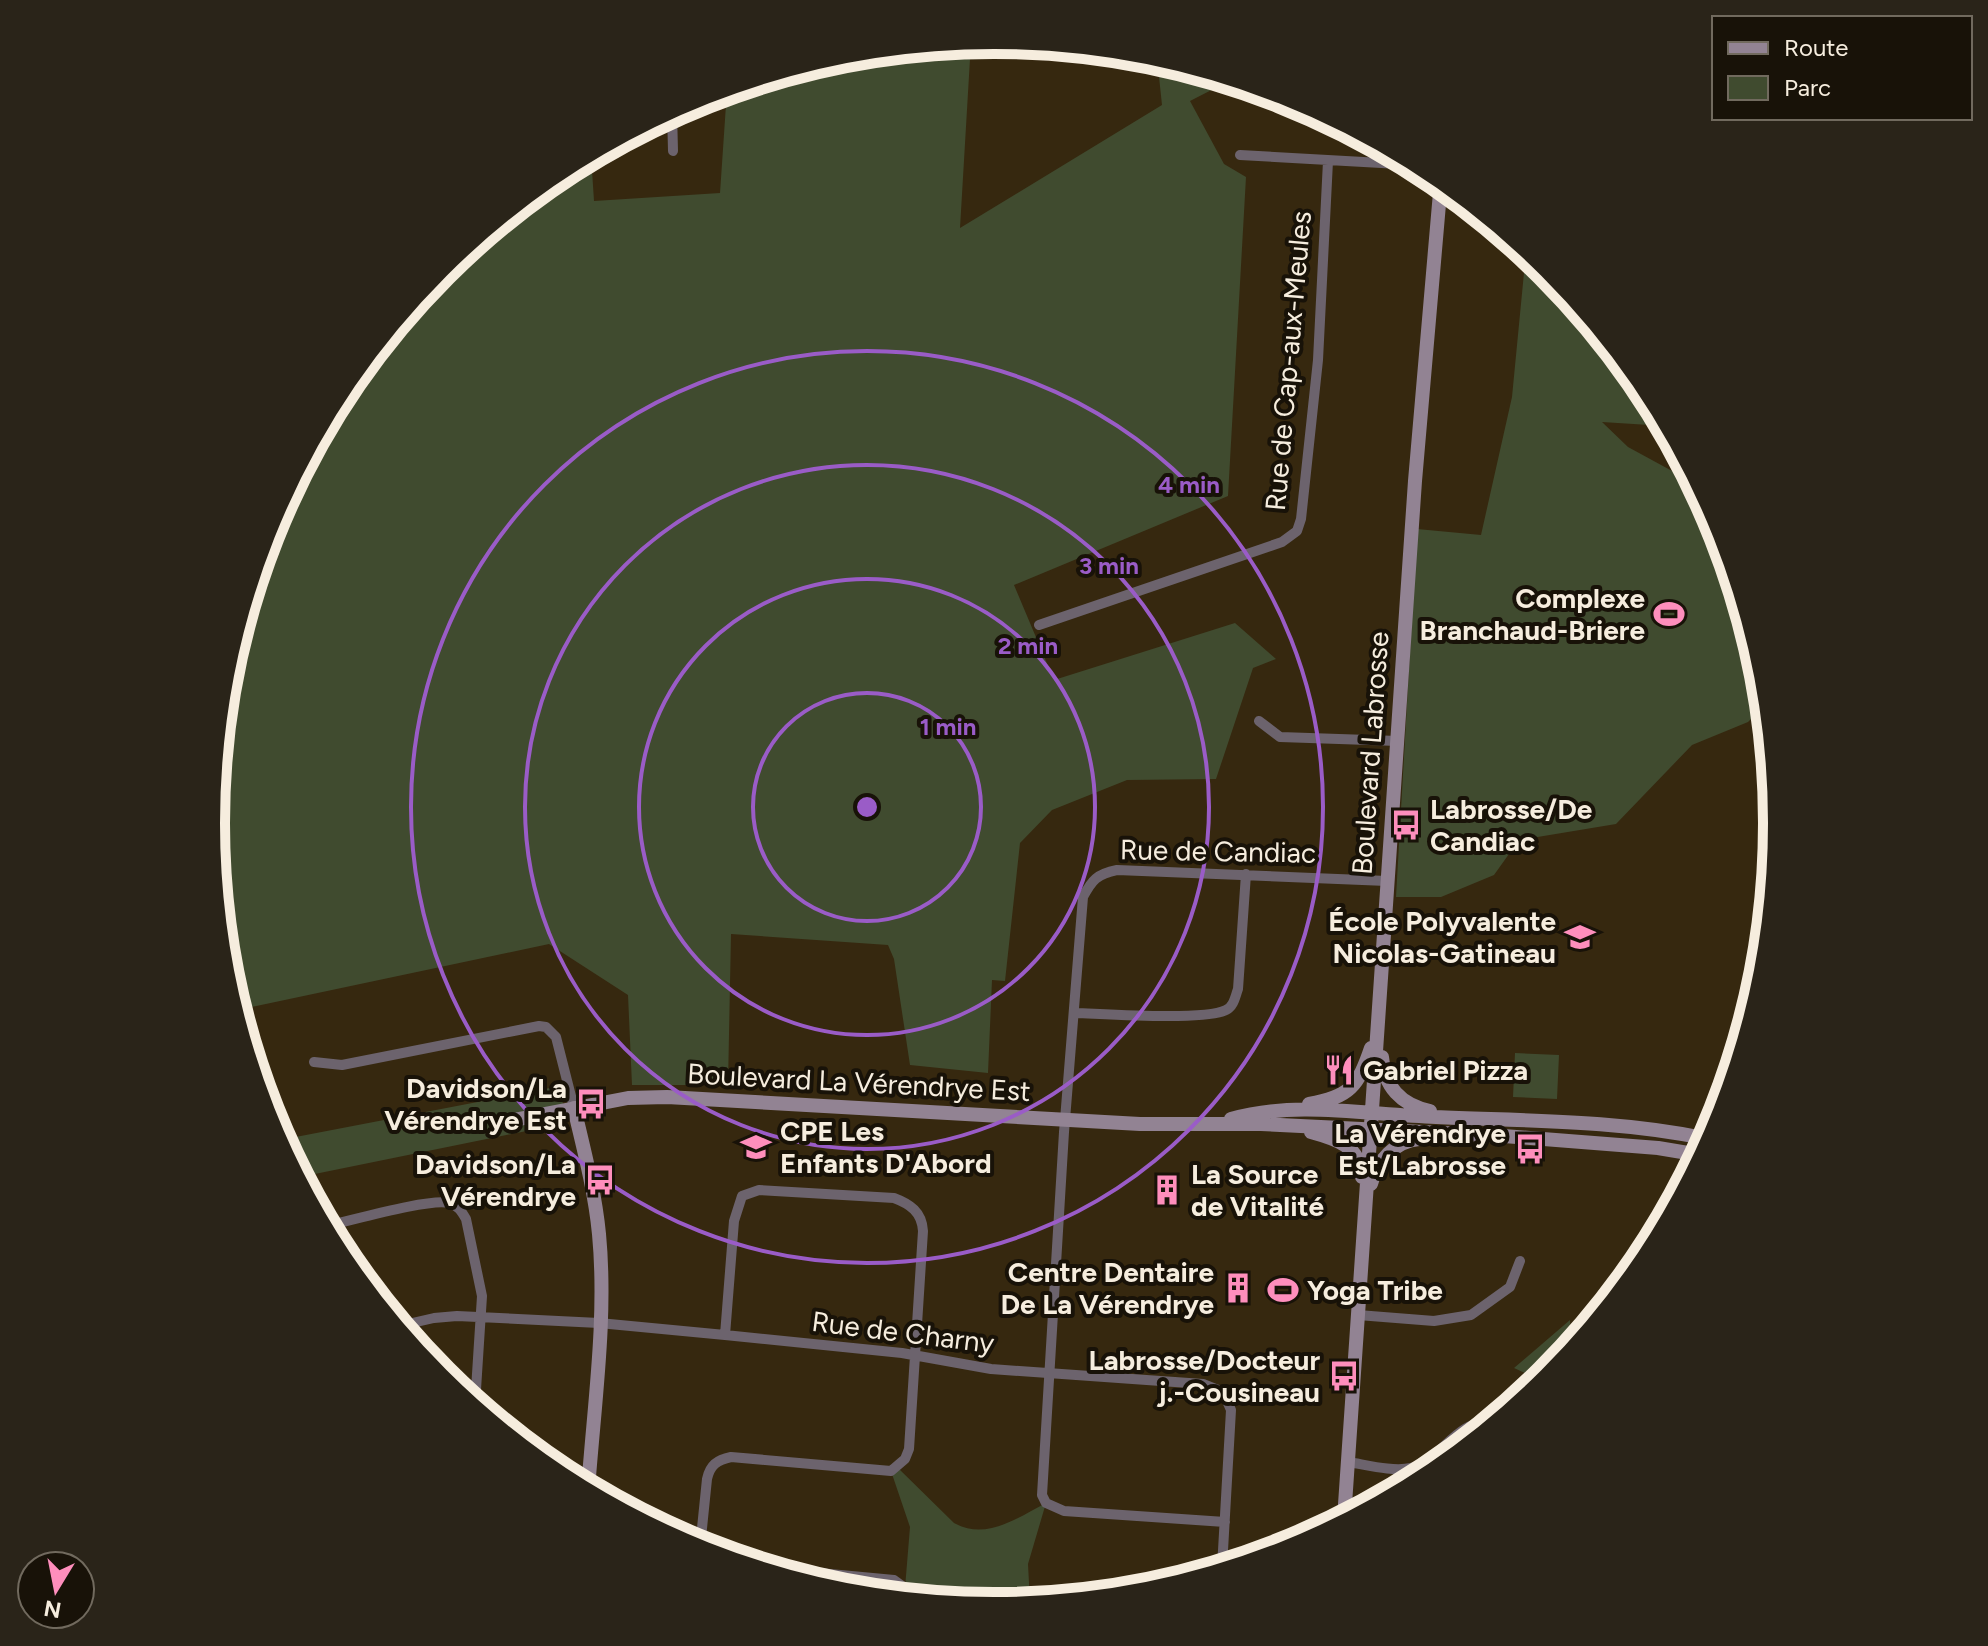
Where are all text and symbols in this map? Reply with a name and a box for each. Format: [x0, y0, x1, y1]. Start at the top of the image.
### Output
legend [1712, 16, 1972, 120]
text: Route [1784, 33, 1848, 62]
text: Parc [1784, 73, 1831, 102]
street label: Rue de Cap-aux-Meules [1258, 210, 1318, 512]
text: 4 min [1158, 470, 1220, 499]
text: 3 min [1079, 551, 1139, 580]
place label: Complexe Branchaud-Briere [1420, 581, 1645, 647]
sports icon: Complexe Branchaud-Briere [1652, 597, 1686, 631]
street label: Boulevard Labrosse [1345, 630, 1395, 876]
text: 2 min [998, 631, 1058, 660]
text: 1 min [920, 712, 976, 741]
place label: Labrosse/De Candiac [1430, 792, 1592, 858]
centre of rings [853, 793, 881, 821]
bus stop icon: Labrosse/De Candiac [1389, 808, 1423, 842]
street label: Rue de Candiac [1120, 832, 1316, 870]
place label: École Polyvalente Nicolas-Gatineau [1328, 904, 1556, 970]
school or university icon: École Polyvalente Nicolas-Gatineau [1563, 920, 1597, 954]
restaurant icon: Gabriel Pizza [1322, 1053, 1356, 1087]
place label: Gabriel Pizza [1363, 1053, 1528, 1087]
street label: Boulevard La Vérendrye Est [686, 1056, 1032, 1108]
place label: Davidson/La Vérendrye Est [384, 1071, 567, 1137]
bus stop icon: Davidson/La Vérendrye Est [574, 1087, 608, 1121]
place label: CPE Les Enfants D'Abord [780, 1114, 992, 1180]
place label: La Vérendrye Est/Labrosse [1334, 1116, 1506, 1182]
school or university icon: CPE Les Enfants D'Abord [739, 1130, 773, 1164]
bus stop icon: La Vérendrye Est/Labrosse [1513, 1132, 1547, 1166]
place label: Davidson/La Vérendrye [415, 1147, 576, 1213]
place label: La Source de Vitalité [1191, 1157, 1324, 1223]
bus stop icon: Davidson/La Vérendrye [583, 1163, 617, 1197]
building icon: La Source de Vitalité [1150, 1173, 1184, 1207]
place label: Centre Dentaire De La Vérendrye [1000, 1255, 1214, 1321]
building icon: Centre Dentaire De La Vérendrye [1221, 1271, 1255, 1305]
sports icon: Yoga Tribe [1266, 1273, 1300, 1307]
place label: Yoga Tribe [1307, 1273, 1443, 1307]
street label: Rue de Charny [810, 1304, 996, 1360]
place label: Labrosse/Docteur j.-Cousineau [1089, 1343, 1320, 1409]
bus stop icon: Labrosse/Docteur j.-Cousineau [1327, 1359, 1361, 1393]
north arrow [16, 1550, 96, 1630]
text: N [42, 1594, 63, 1624]

